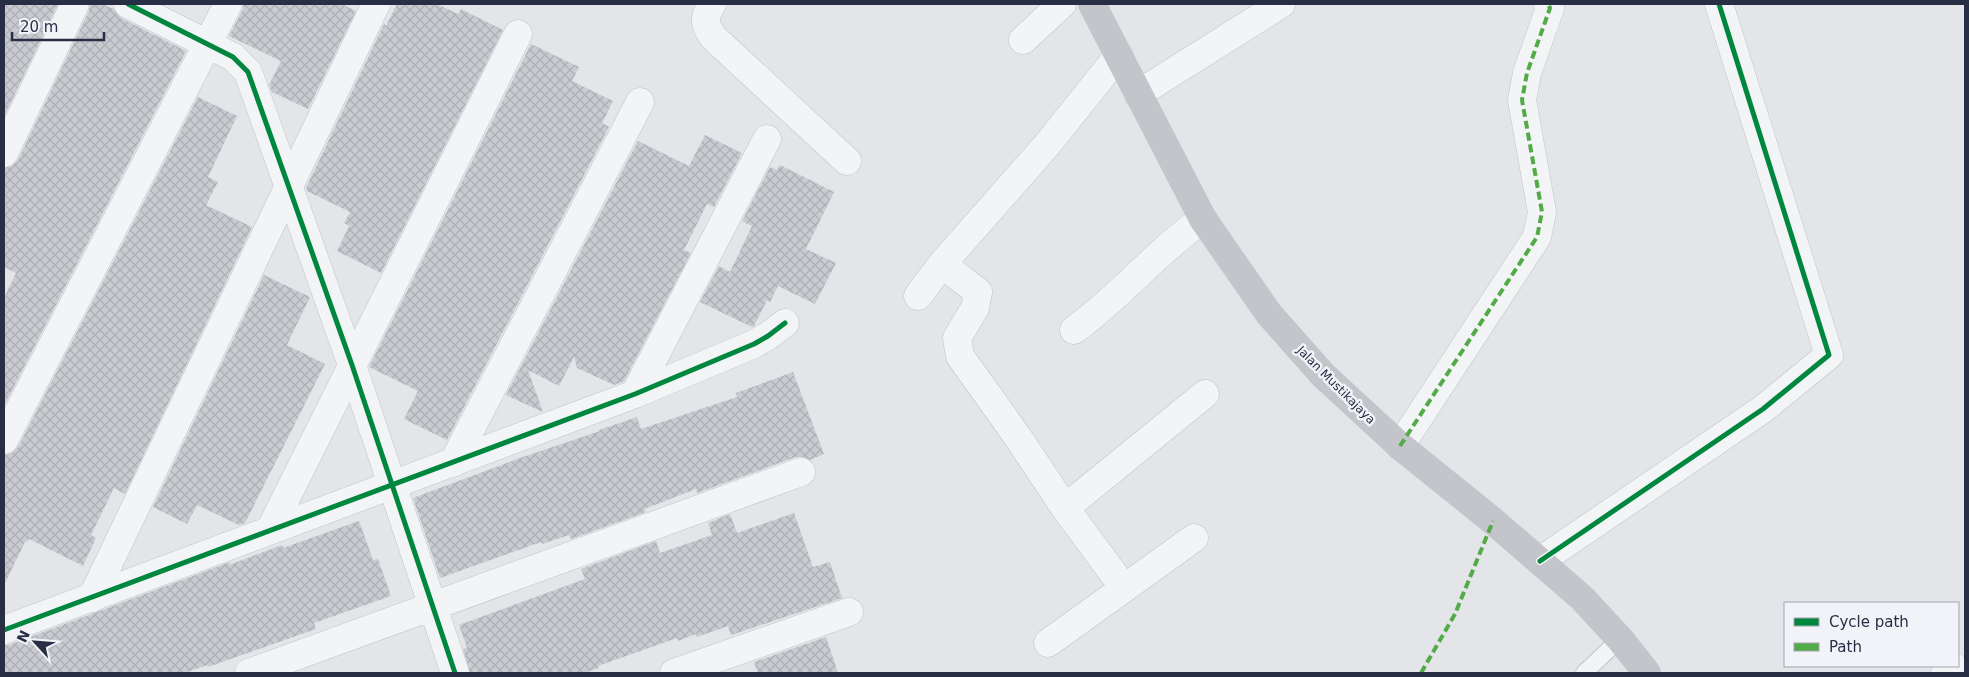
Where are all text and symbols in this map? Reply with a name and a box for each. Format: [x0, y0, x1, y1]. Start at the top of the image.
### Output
scale bar [12, 10, 105, 42]
text: 20 m [20, 18, 58, 36]
street label: Jalan Mustikajaya [1293, 342, 1378, 427]
legend [1784, 602, 1959, 667]
text: Cycle path [1829, 613, 1909, 631]
north arrow [10, 617, 60, 667]
text: N [14, 628, 33, 645]
text: Path [1829, 638, 1862, 656]

